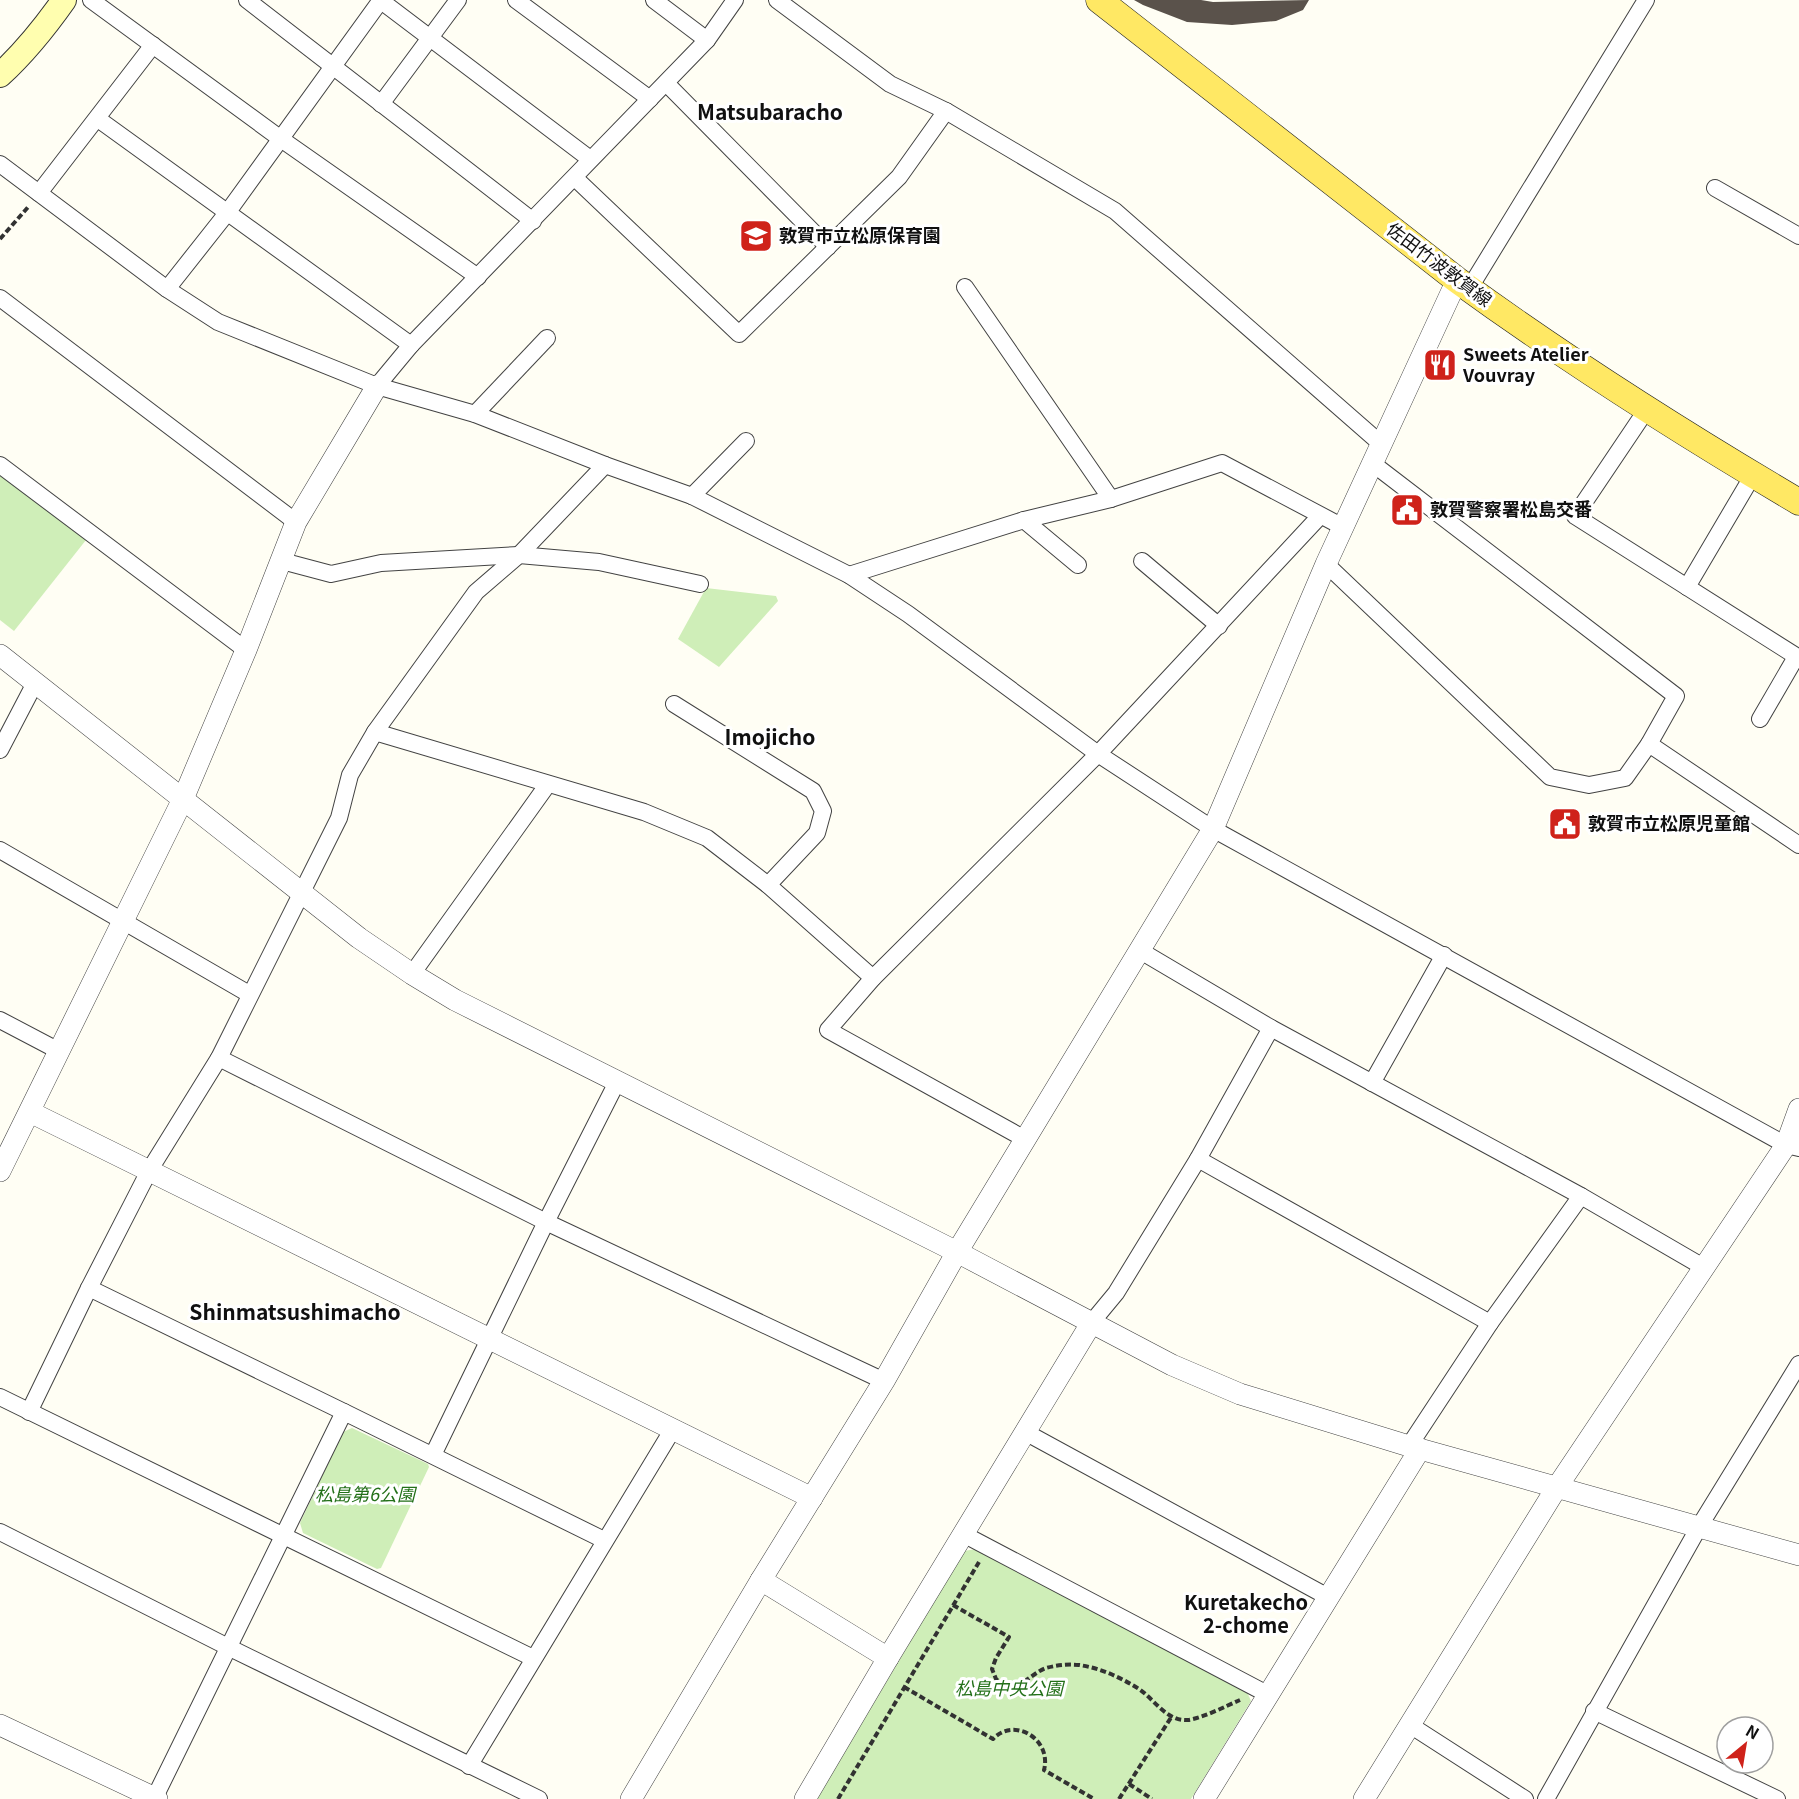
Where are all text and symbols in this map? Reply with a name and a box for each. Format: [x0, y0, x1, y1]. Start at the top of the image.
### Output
district label: Matsubaracho [697, 96, 843, 126]
street label: 佐田竹波敦賀線 [1382, 215, 1498, 312]
school or university icon: 敦賀市立松原保育園 [738, 218, 774, 254]
place label: 敦賀市立松原保育園 [779, 221, 941, 247]
place label: Sweets Atelier Vouvray [1462, 340, 1589, 387]
restaurant icon: Sweets Atelier Vouvray [1422, 347, 1458, 383]
public building icon: 敦賀警察署松島交番 [1389, 492, 1425, 528]
place label: 敦賀警察署松島交番 [1430, 495, 1592, 521]
district label: Imojicho [725, 721, 815, 751]
public building icon: 敦賀市立松原児童館 [1547, 806, 1583, 842]
place label: 敦賀市立松原児童館 [1588, 809, 1750, 835]
district label: Shinmatsushimacho [189, 1296, 401, 1326]
park label: 松島第6公園 [315, 1480, 418, 1506]
district label: Kuretakecho 2-chome [1184, 1587, 1308, 1639]
park label: 松島中央公園 [955, 1674, 1066, 1700]
north arrow [1715, 1715, 1775, 1775]
text: N [1742, 1718, 1764, 1745]

